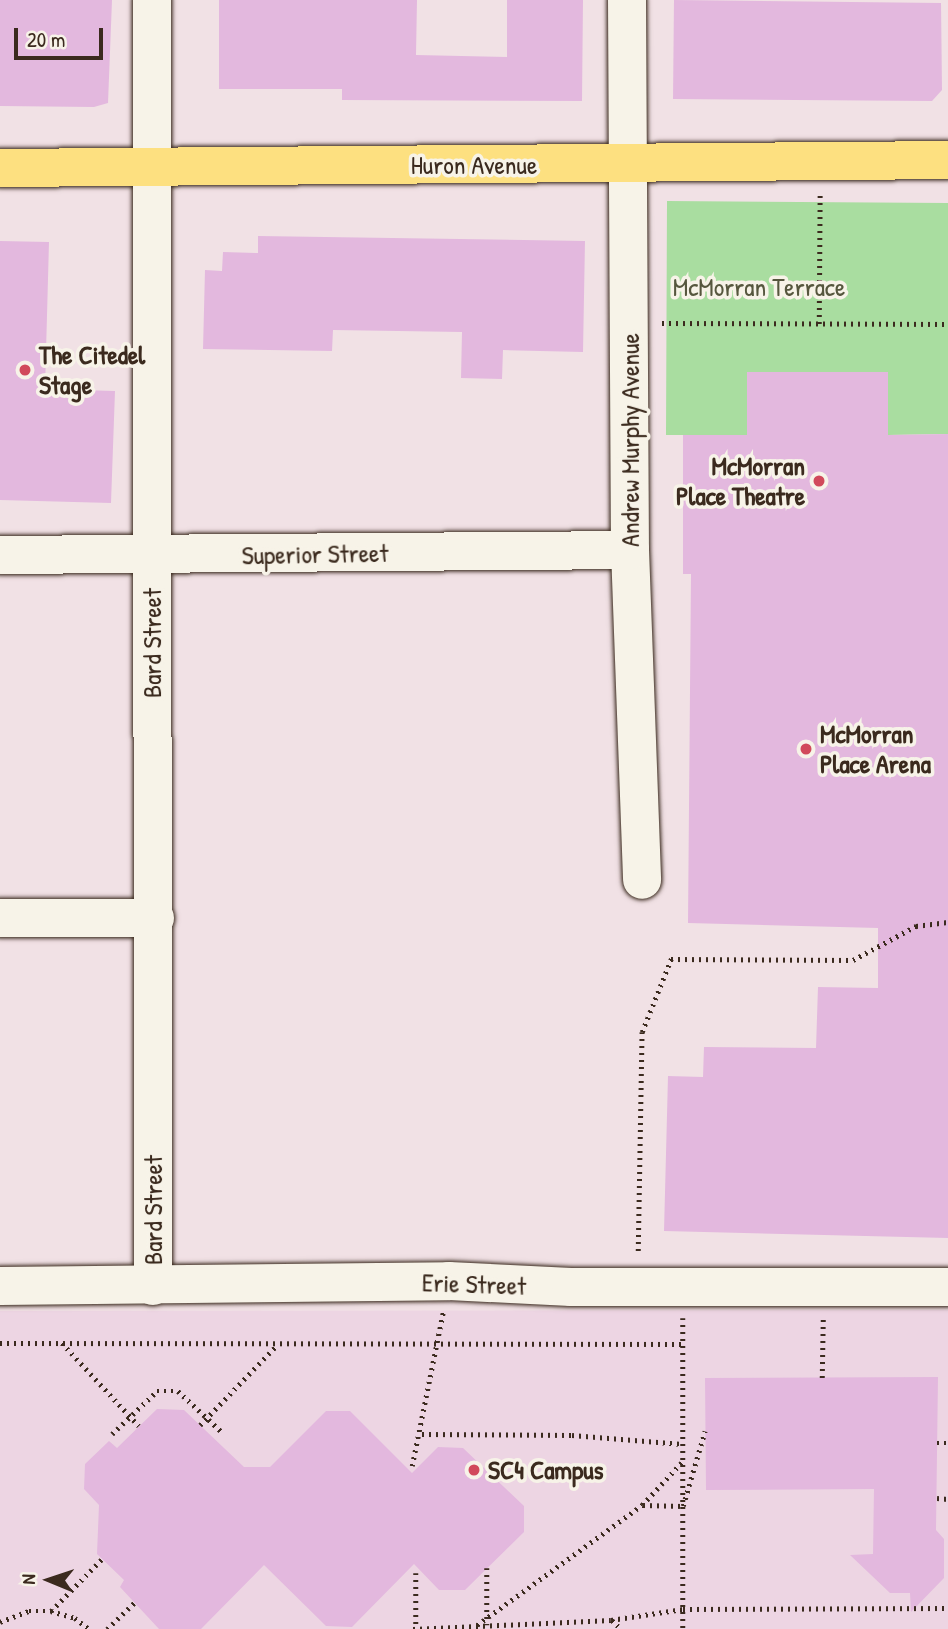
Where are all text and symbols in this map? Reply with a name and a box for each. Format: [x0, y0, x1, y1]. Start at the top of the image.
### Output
scale bar [18, 14, 107, 58]
text: 20 m [27, 25, 65, 54]
street label: Huron Avenue [411, 149, 537, 181]
park label: McMorran Terrace [673, 271, 845, 303]
street label: Andrew Murphy Avenue [614, 333, 646, 547]
place label: The Citedel Stage [39, 339, 145, 400]
marker: The Citedel Stage [17, 362, 33, 378]
place label: McMorran Place Theatre [676, 450, 805, 512]
marker: McMorran Place Theatre [811, 473, 827, 489]
street label: Superior Street [241, 537, 389, 571]
street label: Bard Street [136, 588, 168, 698]
place label: McMorran Place Arena [820, 718, 931, 780]
marker: McMorran Place Arena [798, 741, 814, 757]
street label: Bard Street [137, 1155, 169, 1265]
street label: Erie Street [421, 1267, 527, 1301]
place label: SC4 Campus [488, 1454, 604, 1486]
marker: SC4 Campus [466, 1462, 482, 1478]
north arrow [14, 1545, 84, 1615]
text: N [15, 1574, 41, 1585]

